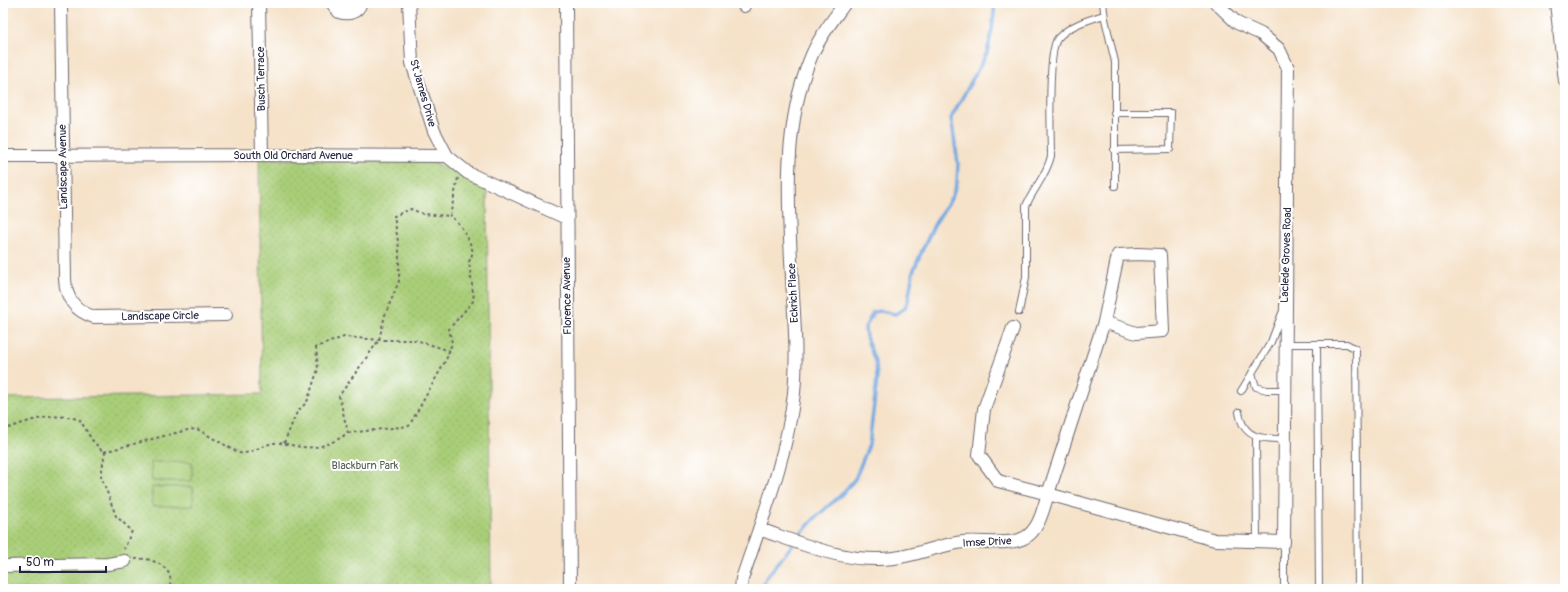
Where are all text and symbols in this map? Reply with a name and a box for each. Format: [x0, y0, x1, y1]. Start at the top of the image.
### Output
street label: Busch Terrace [254, 46, 268, 111]
street label: St James Drive [407, 58, 439, 129]
street label: Landscape Avenue [56, 124, 70, 210]
street label: South Old Orchard Avenue [233, 149, 353, 162]
street label: Laclede Groves Road [1278, 207, 1294, 303]
street label: Florence Avenue [560, 257, 574, 335]
street label: Eckrich Place [785, 262, 801, 323]
street label: Landscape Circle [121, 309, 199, 323]
park label: Blackburn Park [332, 459, 399, 472]
street label: Imse Drive [962, 534, 1012, 550]
scale bar [20, 548, 106, 574]
text: 50 m [26, 555, 54, 570]

